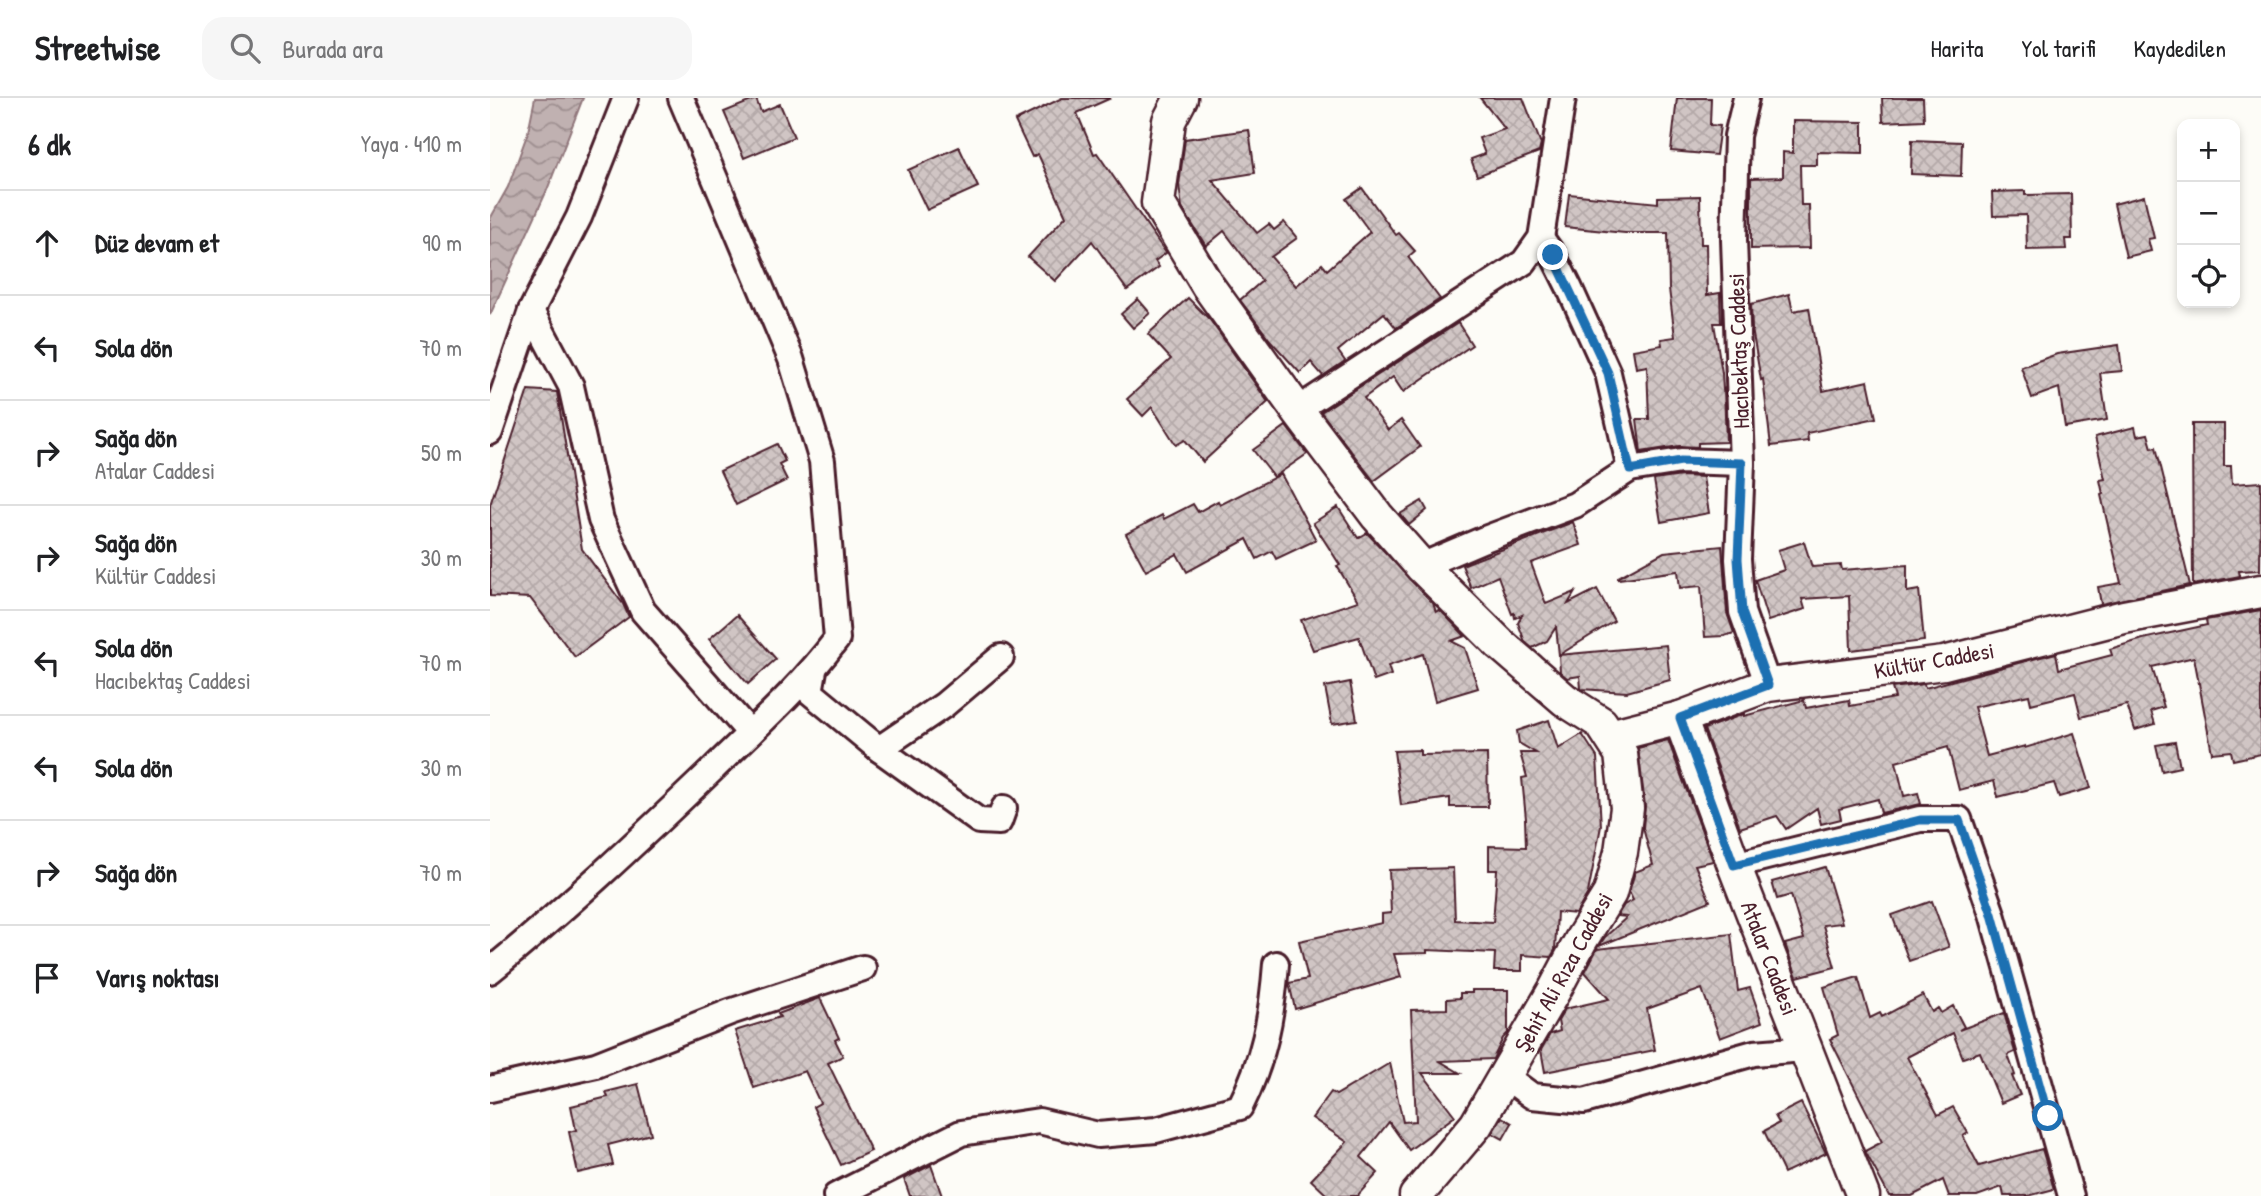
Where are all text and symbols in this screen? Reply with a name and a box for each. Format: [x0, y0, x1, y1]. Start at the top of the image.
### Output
search box [202, 17, 692, 80]
text: Streetwise [35, 26, 160, 70]
icon: search [226, 29, 264, 67]
text: Burada ara [282, 31, 383, 66]
text: Harita [1930, 32, 1983, 64]
text: Yol tarifi [2021, 32, 2095, 64]
text: Kaydedilen [2133, 32, 2226, 64]
map controls [2177, 119, 2240, 308]
button: + [2177, 119, 2240, 182]
text: 6 dk [28, 124, 71, 164]
text: Yaya · 410 m [361, 128, 462, 159]
button: − [2177, 182, 2240, 245]
icon: ahead [28, 224, 66, 262]
text: Düz devam et [95, 225, 219, 260]
text: 90 m [422, 227, 462, 258]
route end [1537, 239, 1568, 270]
button: locate [2177, 245, 2240, 308]
street label: Hacıbektaş Caddesi [1720, 273, 1756, 429]
icon: left [28, 329, 66, 367]
text: Sola dön [95, 330, 173, 365]
text: 70 m [419, 332, 462, 363]
text: Sağa dön [95, 420, 177, 455]
icon: right [28, 434, 66, 472]
text: 50 m [421, 437, 462, 468]
text: Atalar Caddesi [95, 455, 215, 486]
text: Sağa dön [95, 525, 177, 560]
icon: right [28, 539, 66, 577]
text: 30 m [420, 542, 462, 573]
text: Kültür Caddesi [95, 560, 216, 591]
text: Sola dön [95, 630, 173, 665]
street label: Kültür Caddesi [1872, 634, 1996, 686]
icon: left [28, 644, 66, 682]
text: 70 m [419, 647, 462, 678]
text: Hacıbektaş Caddesi [95, 665, 251, 696]
icon: left [28, 749, 66, 787]
text: Sola dön [95, 750, 173, 785]
text: 30 m [420, 752, 462, 783]
icon: right [28, 854, 66, 892]
text: Sağa dön [95, 855, 177, 890]
text: 70 m [419, 857, 462, 888]
street label: Şehit Ali Rıza Caddesi [1506, 887, 1620, 1057]
street label: Atalar Caddesi [1734, 896, 1806, 1020]
icon: arrive [28, 959, 66, 997]
text: Varış noktası [95, 960, 220, 995]
route start [2032, 1100, 2063, 1131]

